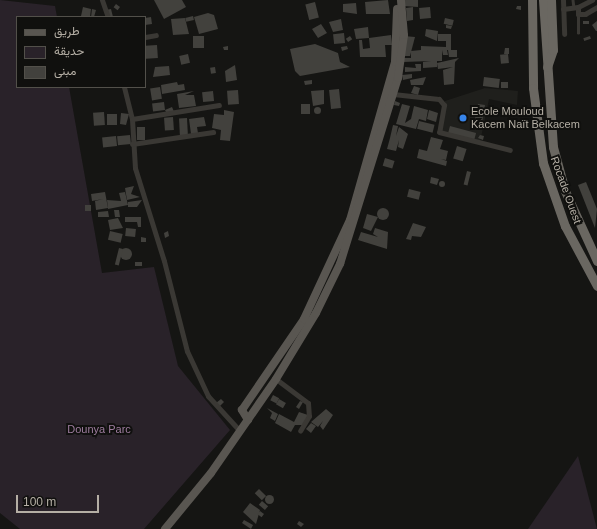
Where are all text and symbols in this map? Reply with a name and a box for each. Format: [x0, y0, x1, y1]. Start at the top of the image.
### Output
legend [16, 16, 146, 88]
text: طريق [54, 24, 79, 38]
text: حديقة [54, 44, 84, 58]
text: مبنى [54, 64, 76, 78]
place label: Ecole Mouloud Kacem Naït Belkacem [471, 105, 580, 131]
marker: Ecole Mouloud Kacem Naït Belkacem [458, 113, 468, 123]
street label: Rocade Ouest [548, 155, 584, 225]
park label: Dounya Parc [67, 422, 131, 436]
scale bar [18, 487, 101, 513]
text: 100 m [23, 495, 56, 509]

